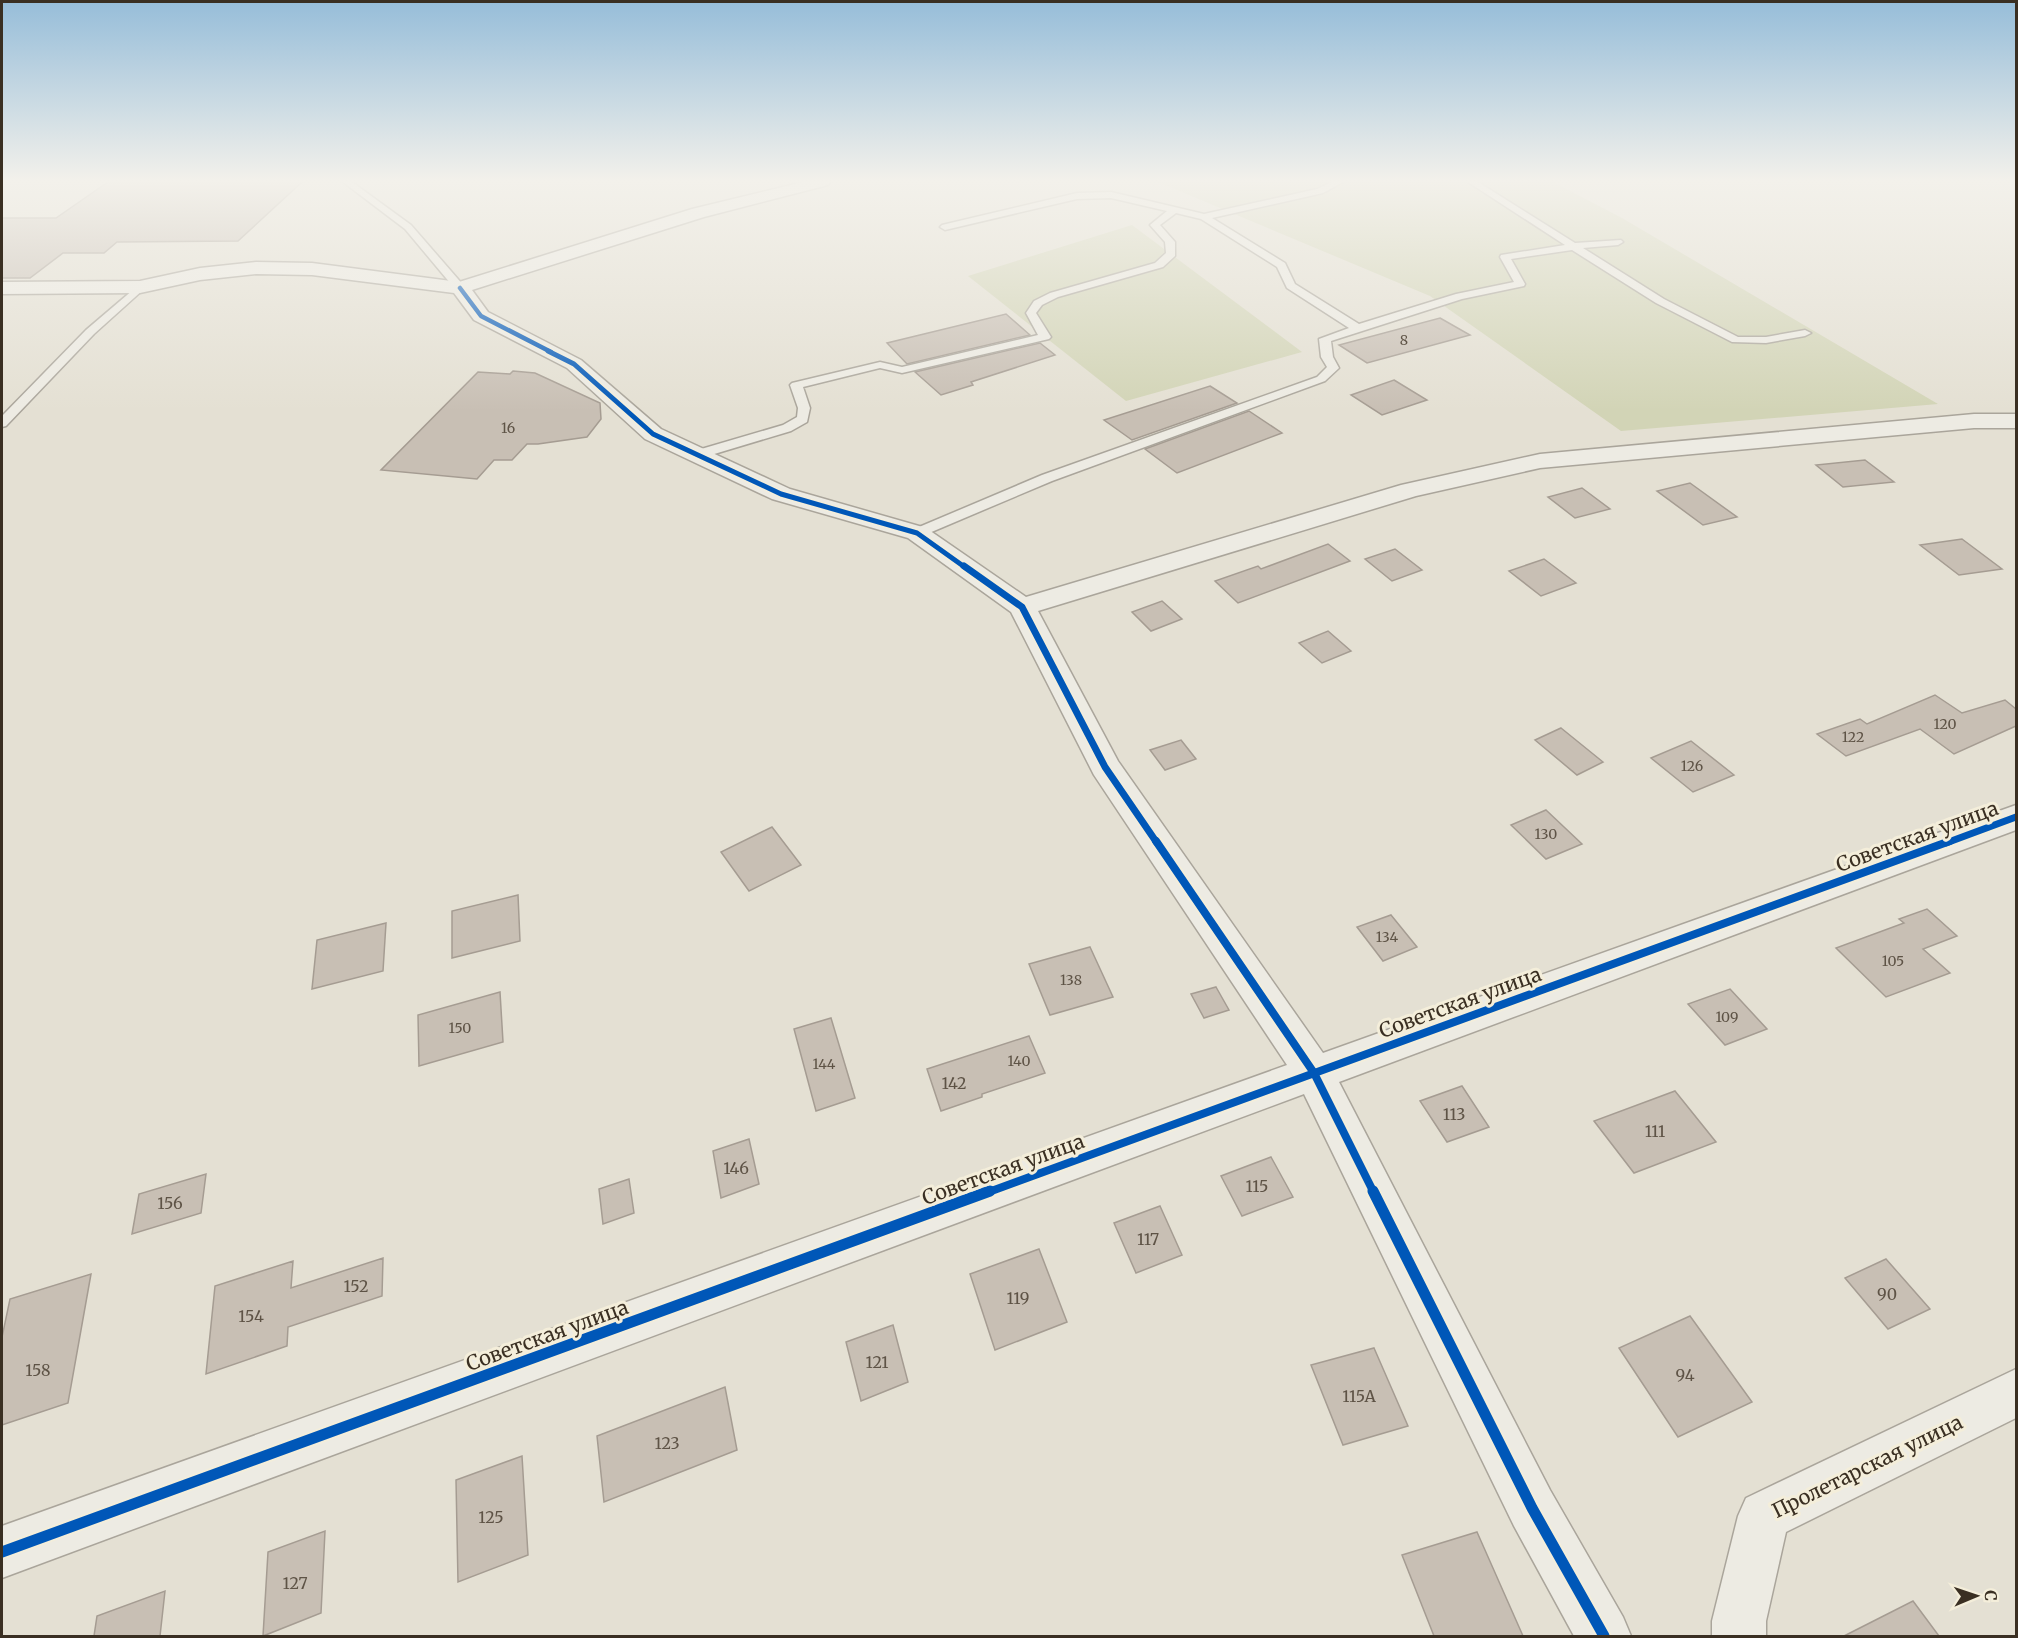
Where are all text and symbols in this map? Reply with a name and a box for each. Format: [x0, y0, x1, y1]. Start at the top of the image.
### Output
house number: 8 [1400, 331, 1408, 349]
house number: 16 [501, 419, 515, 437]
house number: 120 [1933, 715, 1957, 733]
house number: 122 [1842, 728, 1864, 746]
house number: 126 [1681, 757, 1703, 775]
street label: Советская улица [1833, 795, 2002, 877]
house number: 130 [1535, 825, 1557, 843]
house number: 134 [1376, 928, 1399, 946]
house number: 105 [1882, 952, 1904, 970]
street label: Советская улица [1376, 961, 1545, 1043]
house number: 138 [1060, 971, 1082, 989]
house number: 109 [1715, 1008, 1739, 1026]
house number: 150 [449, 1019, 471, 1037]
house number: 140 [1007, 1052, 1031, 1070]
house number: 144 [813, 1055, 836, 1073]
house number: 142 [942, 1073, 966, 1093]
house number: 113 [1443, 1104, 1465, 1124]
house number: 111 [1645, 1121, 1665, 1141]
street label: Советская улица [919, 1128, 1088, 1210]
house number: 146 [723, 1158, 749, 1178]
house number: 115 [1246, 1176, 1268, 1196]
house number: 156 [157, 1193, 183, 1213]
house number: 117 [1137, 1229, 1159, 1249]
house number: 152 [344, 1276, 368, 1296]
house number: 90 [1877, 1284, 1897, 1304]
house number: 119 [1007, 1288, 1029, 1308]
street label: Советская улица [463, 1294, 632, 1376]
house number: 154 [238, 1306, 264, 1326]
house number: 121 [865, 1352, 889, 1372]
house number: 158 [25, 1360, 51, 1380]
house number: 94 [1675, 1365, 1695, 1385]
house number: 115А [1342, 1386, 1376, 1406]
street label: Пролетарская улица [1768, 1409, 1967, 1523]
house number: 123 [654, 1433, 680, 1453]
house number: 125 [478, 1507, 504, 1527]
north arrow [1946, 1566, 2006, 1626]
house number: 127 [282, 1573, 308, 1593]
text: С [1981, 1590, 2001, 1601]

